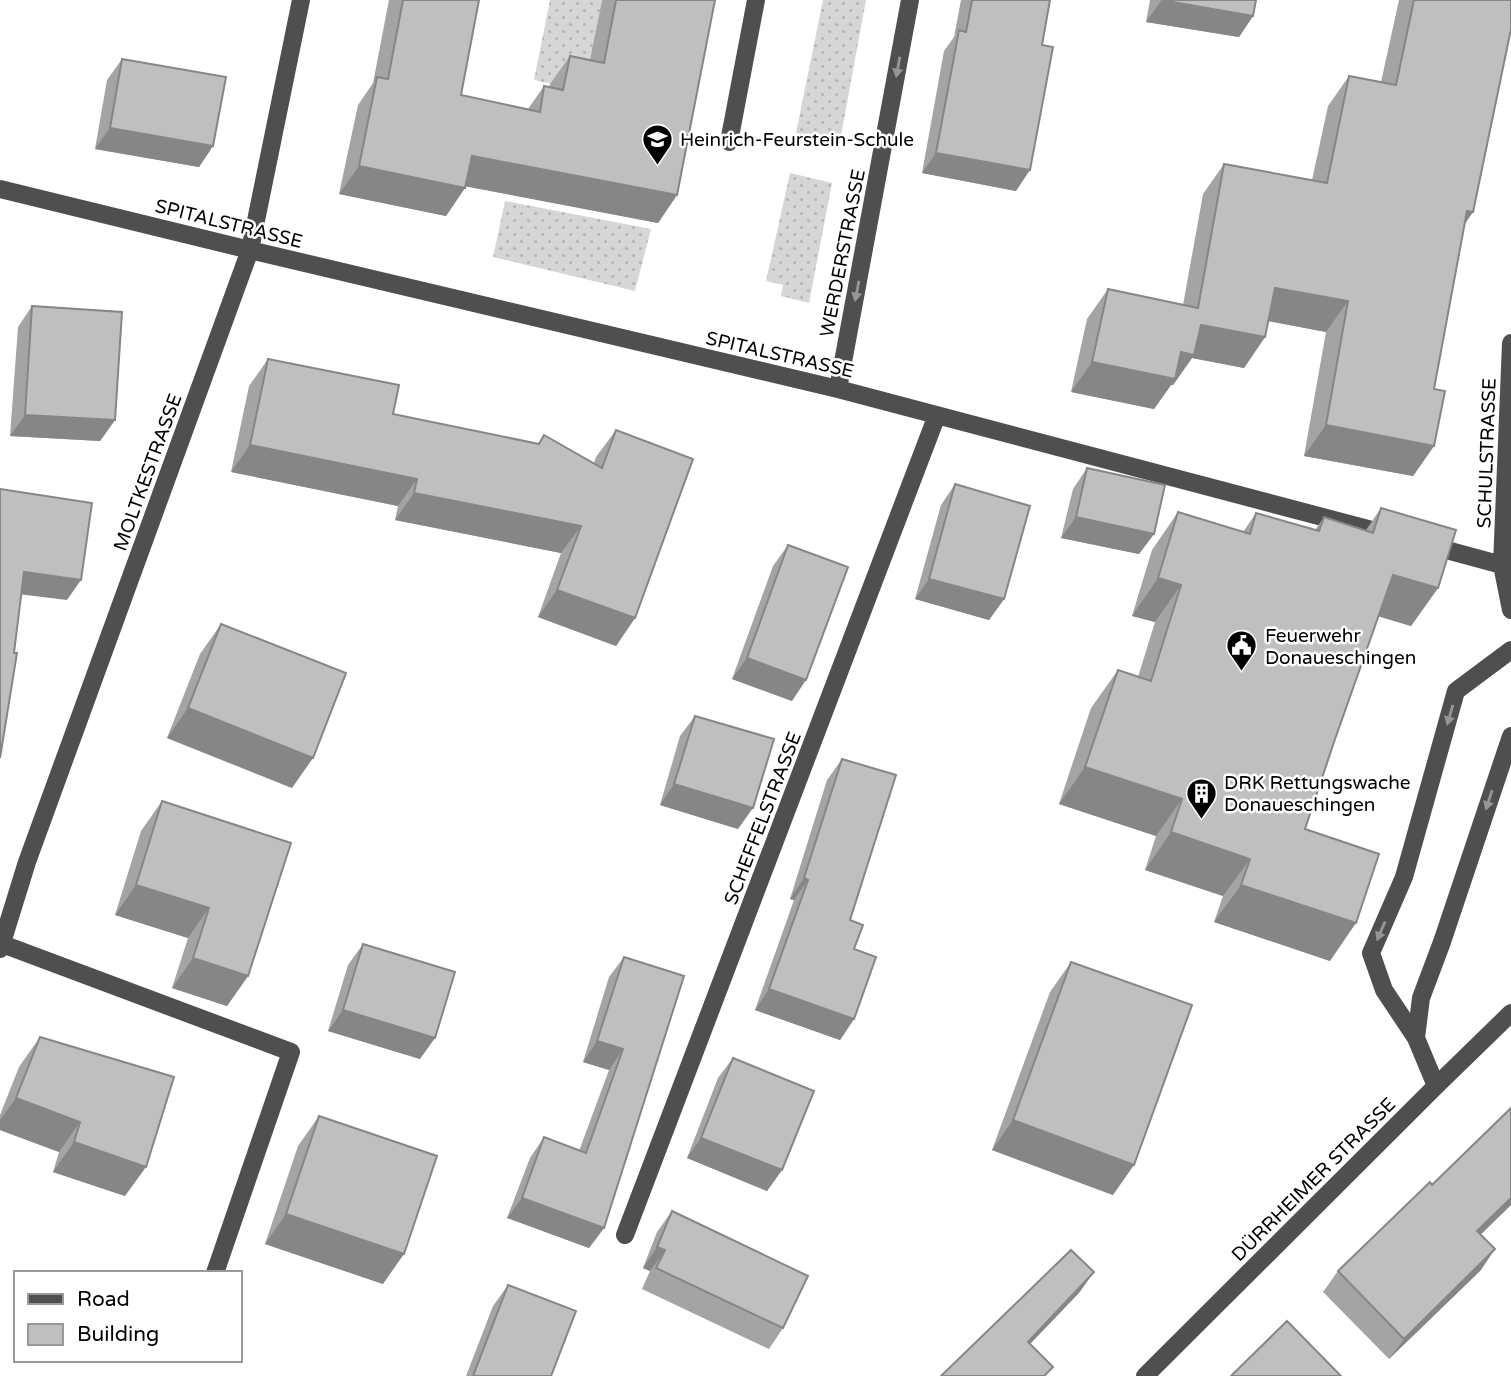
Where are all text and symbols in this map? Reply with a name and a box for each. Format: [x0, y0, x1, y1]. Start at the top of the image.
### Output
one-way arrow [892, 56, 903, 78]
school or university icon: Heinrich-Feurstein-Schule [640, 122, 674, 166]
place label: Heinrich-Feurstein-Schule [680, 129, 914, 151]
street label: WERDERSTRASSE [816, 167, 870, 339]
street label: SPITALSTRASSE [153, 195, 305, 253]
one-way arrow [851, 280, 862, 302]
street label: SPITALSTRASSE [704, 327, 856, 383]
street label: SCHULSTRASSE [1473, 377, 1501, 529]
street label: MOLTKESTRASSE [109, 391, 187, 554]
place label: Feuerwehr Donaueschingen [1265, 625, 1416, 669]
public building icon: Feuerwehr Donaueschingen [1225, 629, 1259, 673]
one-way arrow [1444, 705, 1454, 726]
street label: SCHEFFELSTRASSE [720, 729, 806, 908]
place label: DRK Rettungswache Donaueschingen [1224, 772, 1411, 816]
building icon: DRK Rettungswache Donaueschingen [1184, 776, 1218, 820]
one-way arrow [1484, 790, 1494, 811]
one-way arrow [1375, 921, 1387, 941]
street label: DÜRRHEIMER STRASSE [1227, 1093, 1400, 1266]
legend [14, 1271, 242, 1362]
text: Road [77, 1287, 130, 1312]
text: Building [77, 1322, 159, 1347]

